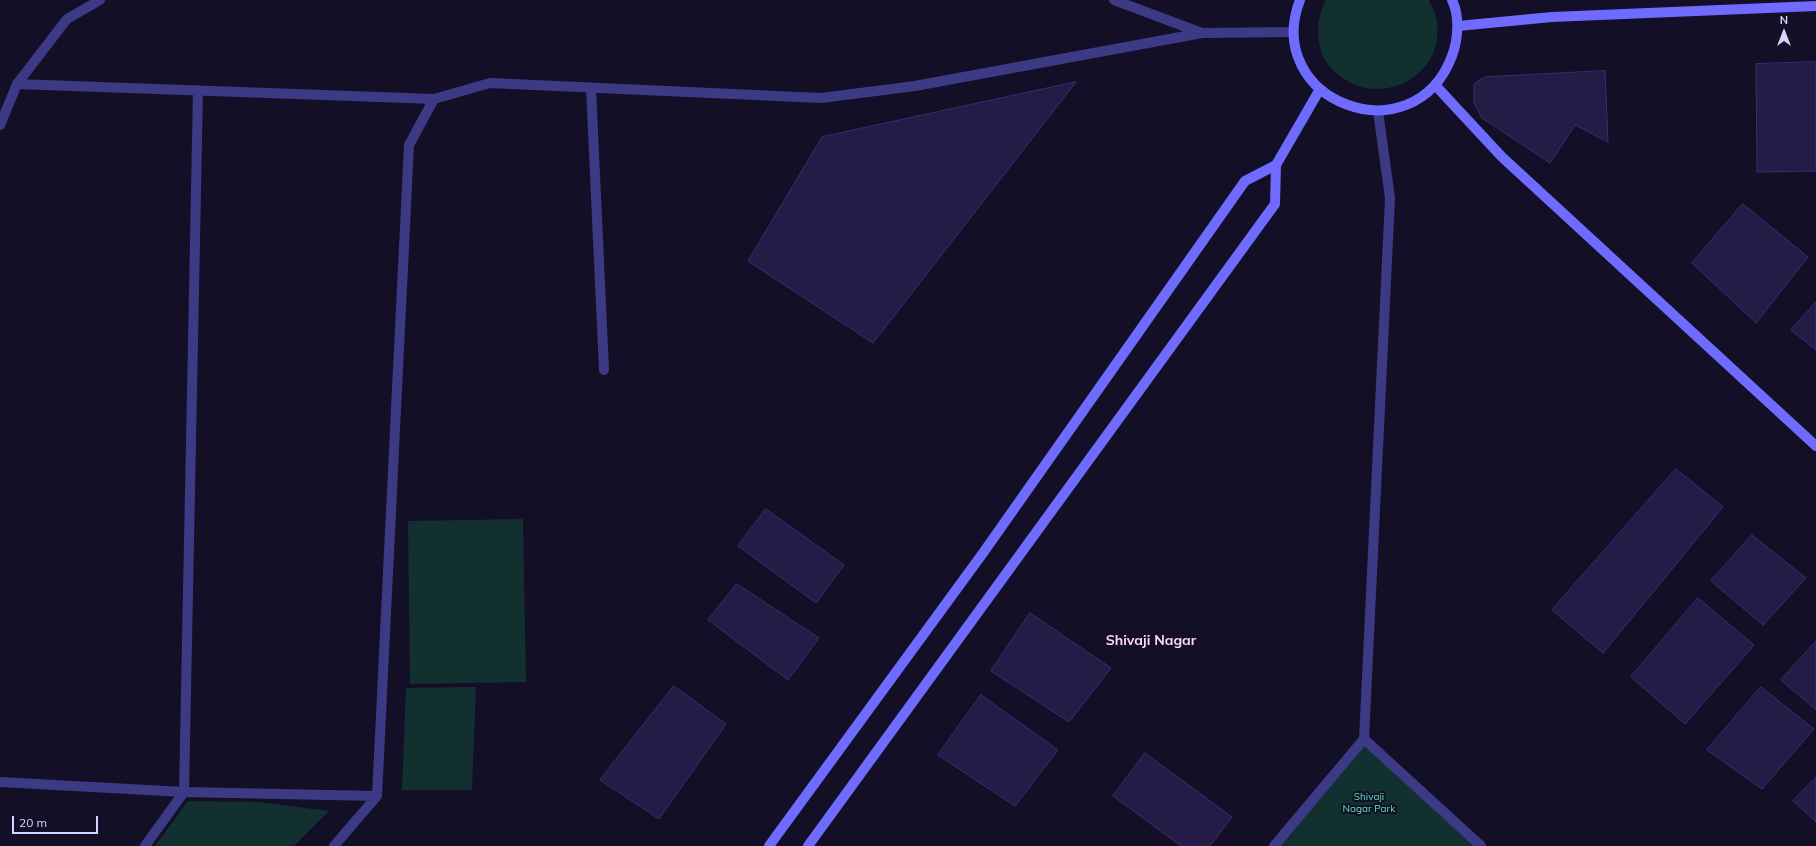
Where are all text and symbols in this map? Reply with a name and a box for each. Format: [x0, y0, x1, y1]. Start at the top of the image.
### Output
north arrow [1764, 12, 1804, 52]
text: N [1780, 13, 1788, 27]
district label: Shivaji Nagar [1106, 633, 1196, 649]
park label: Shivaji Nagar Park [1343, 791, 1395, 814]
scale bar [14, 808, 100, 834]
text: 20 m [19, 815, 47, 830]

